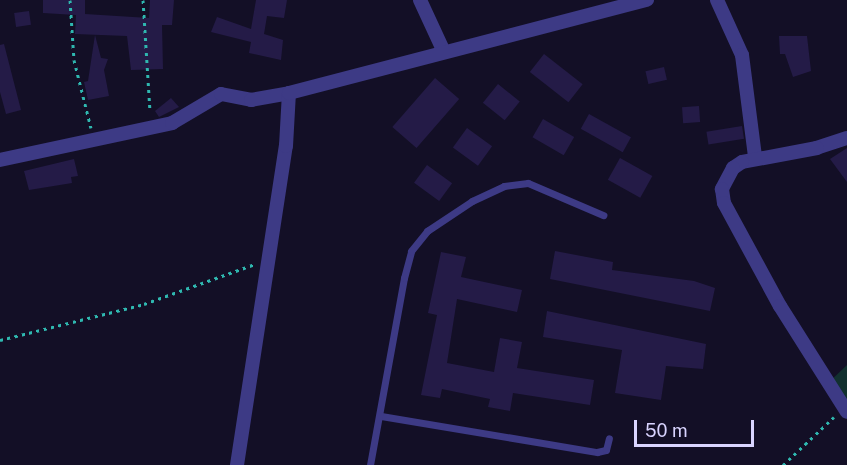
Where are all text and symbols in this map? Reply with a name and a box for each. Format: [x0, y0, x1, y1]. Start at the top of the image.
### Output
scale bar [637, 408, 757, 446]
text: 50 m [645, 420, 688, 441]

